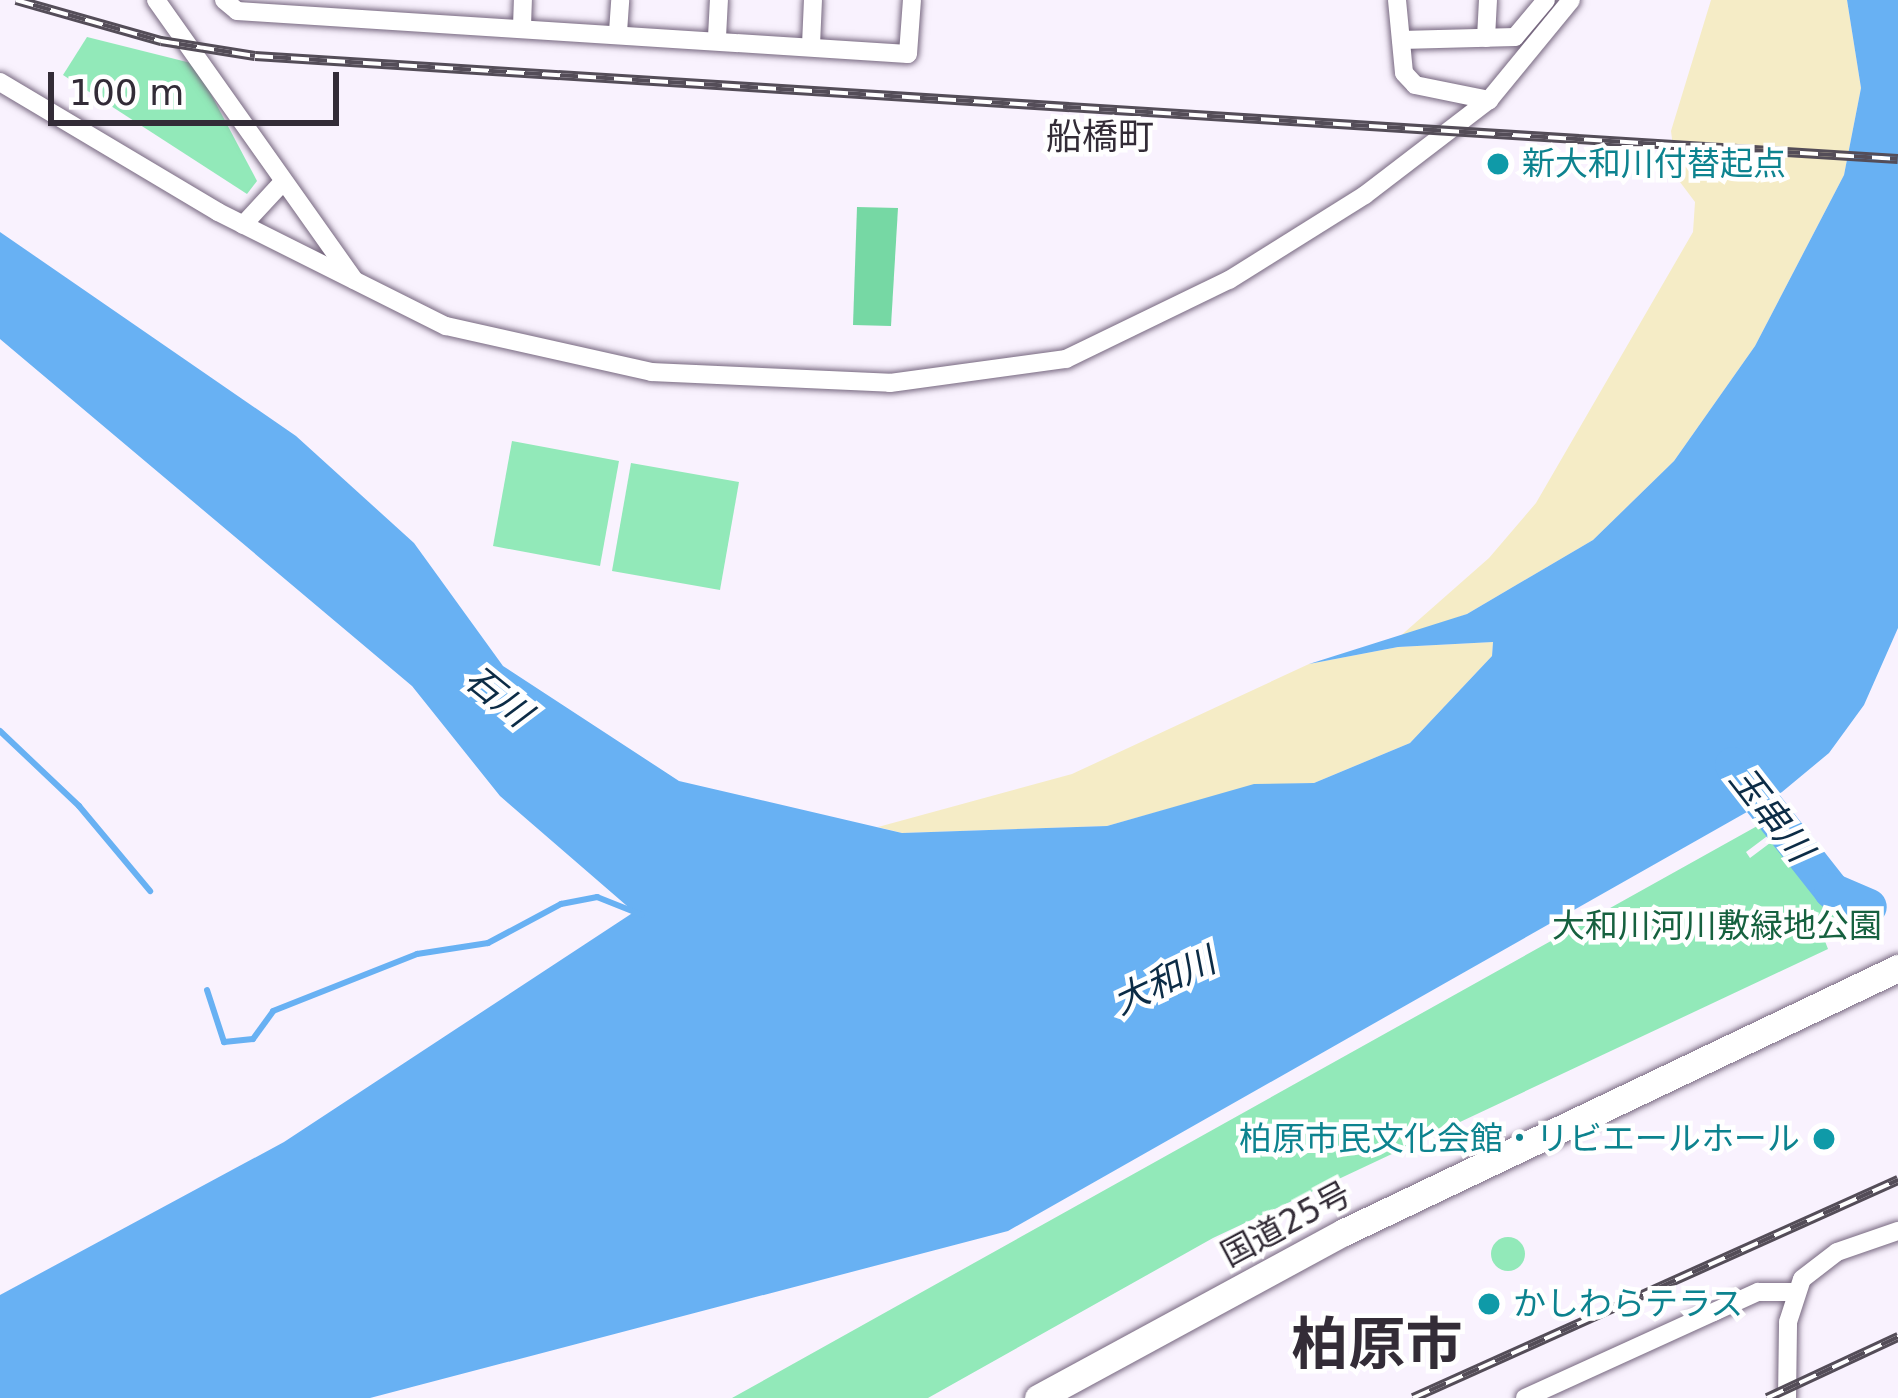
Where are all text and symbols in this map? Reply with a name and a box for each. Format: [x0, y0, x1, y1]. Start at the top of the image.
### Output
scale bar [54, 48, 345, 122]
text: 100 m [69, 72, 184, 113]
district label: 船橋町 [1046, 115, 1154, 159]
place label: 新大和川付替起点 [1522, 144, 1786, 184]
marker: 新大和川付替起点 [1485, 151, 1511, 177]
water label: 石川 [456, 657, 540, 735]
water label: 玉串川 [1721, 758, 1821, 870]
park label: 大和川河川敷緑地公園 [1552, 906, 1882, 946]
water label: 大和川 [1106, 939, 1222, 1023]
place label: 柏原市民文化会館・リビエールホール [1239, 1119, 1800, 1159]
marker: 柏原市民文化会館・リビエールホール [1811, 1126, 1837, 1152]
street label: 国道25号 [1214, 1173, 1358, 1275]
place label: かしわらテラス [1513, 1284, 1744, 1324]
marker: かしわらテラス [1476, 1291, 1502, 1317]
district label: 柏原市 [1292, 1311, 1462, 1379]

